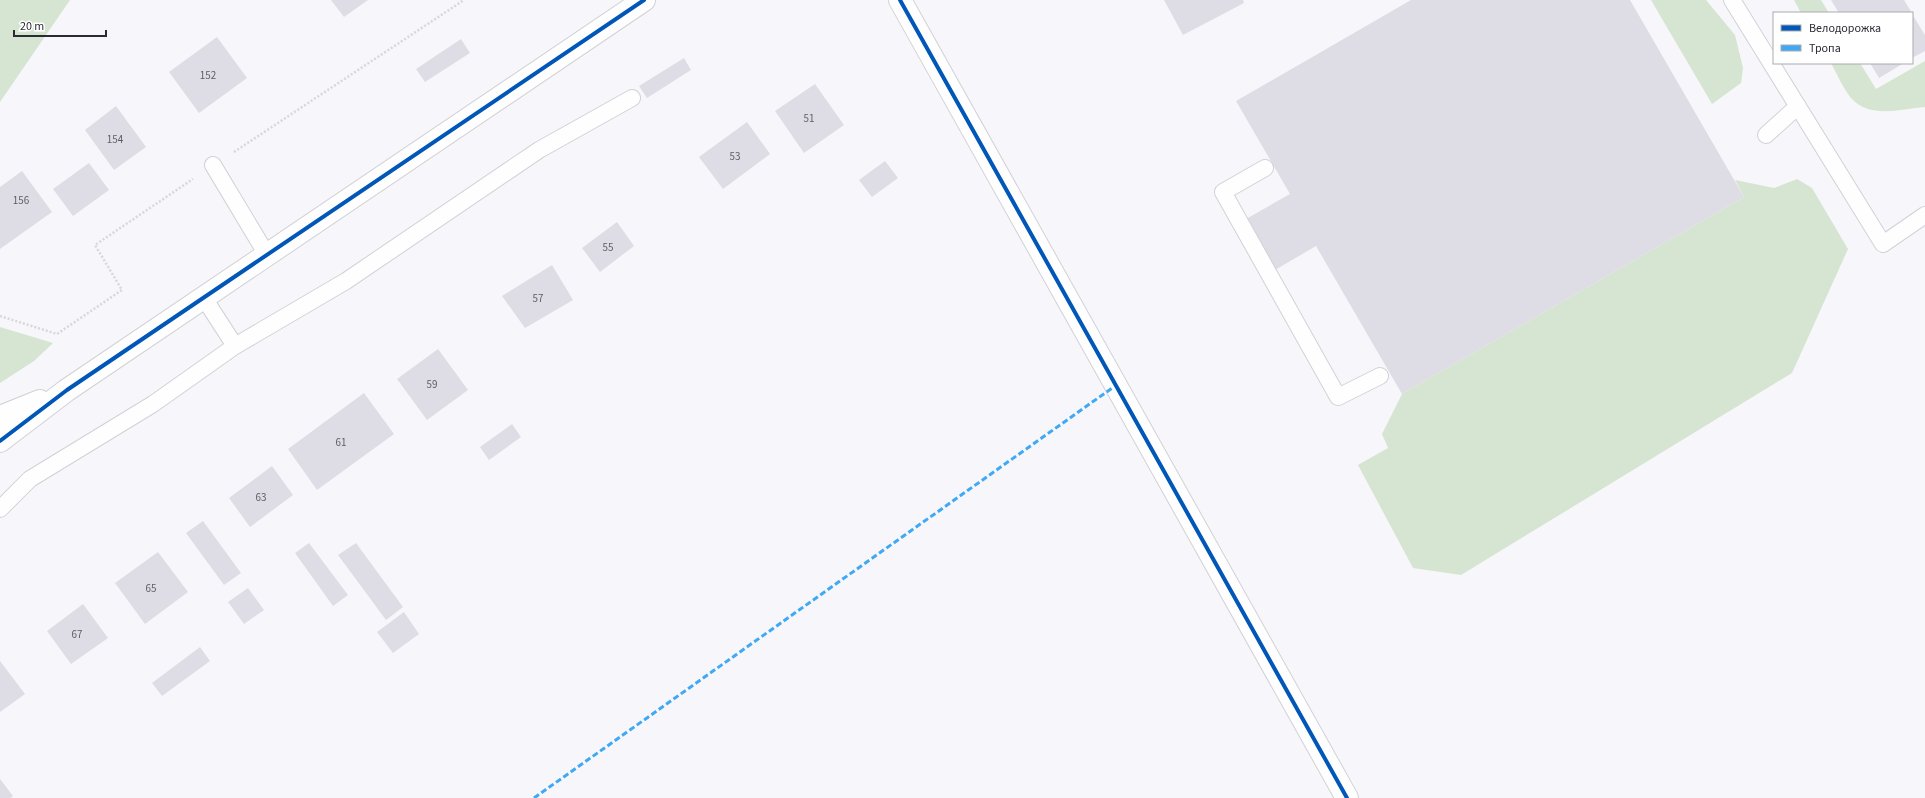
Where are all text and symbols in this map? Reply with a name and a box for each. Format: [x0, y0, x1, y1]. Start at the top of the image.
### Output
scale bar [14, 12, 106, 38]
legend [1773, 12, 1913, 64]
text: 20 m [20, 18, 44, 35]
text: Велодорожка [1809, 20, 1881, 37]
text: Тропа [1809, 40, 1841, 57]
house number: 152 [200, 68, 216, 83]
house number: 51 [804, 111, 814, 126]
house number: 154 [107, 132, 124, 147]
house number: 53 [730, 149, 740, 164]
house number: 156 [13, 193, 30, 208]
house number: 55 [603, 240, 613, 255]
house number: 57 [533, 291, 543, 306]
house number: 59 [427, 377, 437, 392]
house number: 61 [336, 435, 346, 450]
house number: 63 [256, 490, 266, 505]
house number: 65 [146, 581, 156, 596]
house number: 67 [72, 627, 82, 642]

